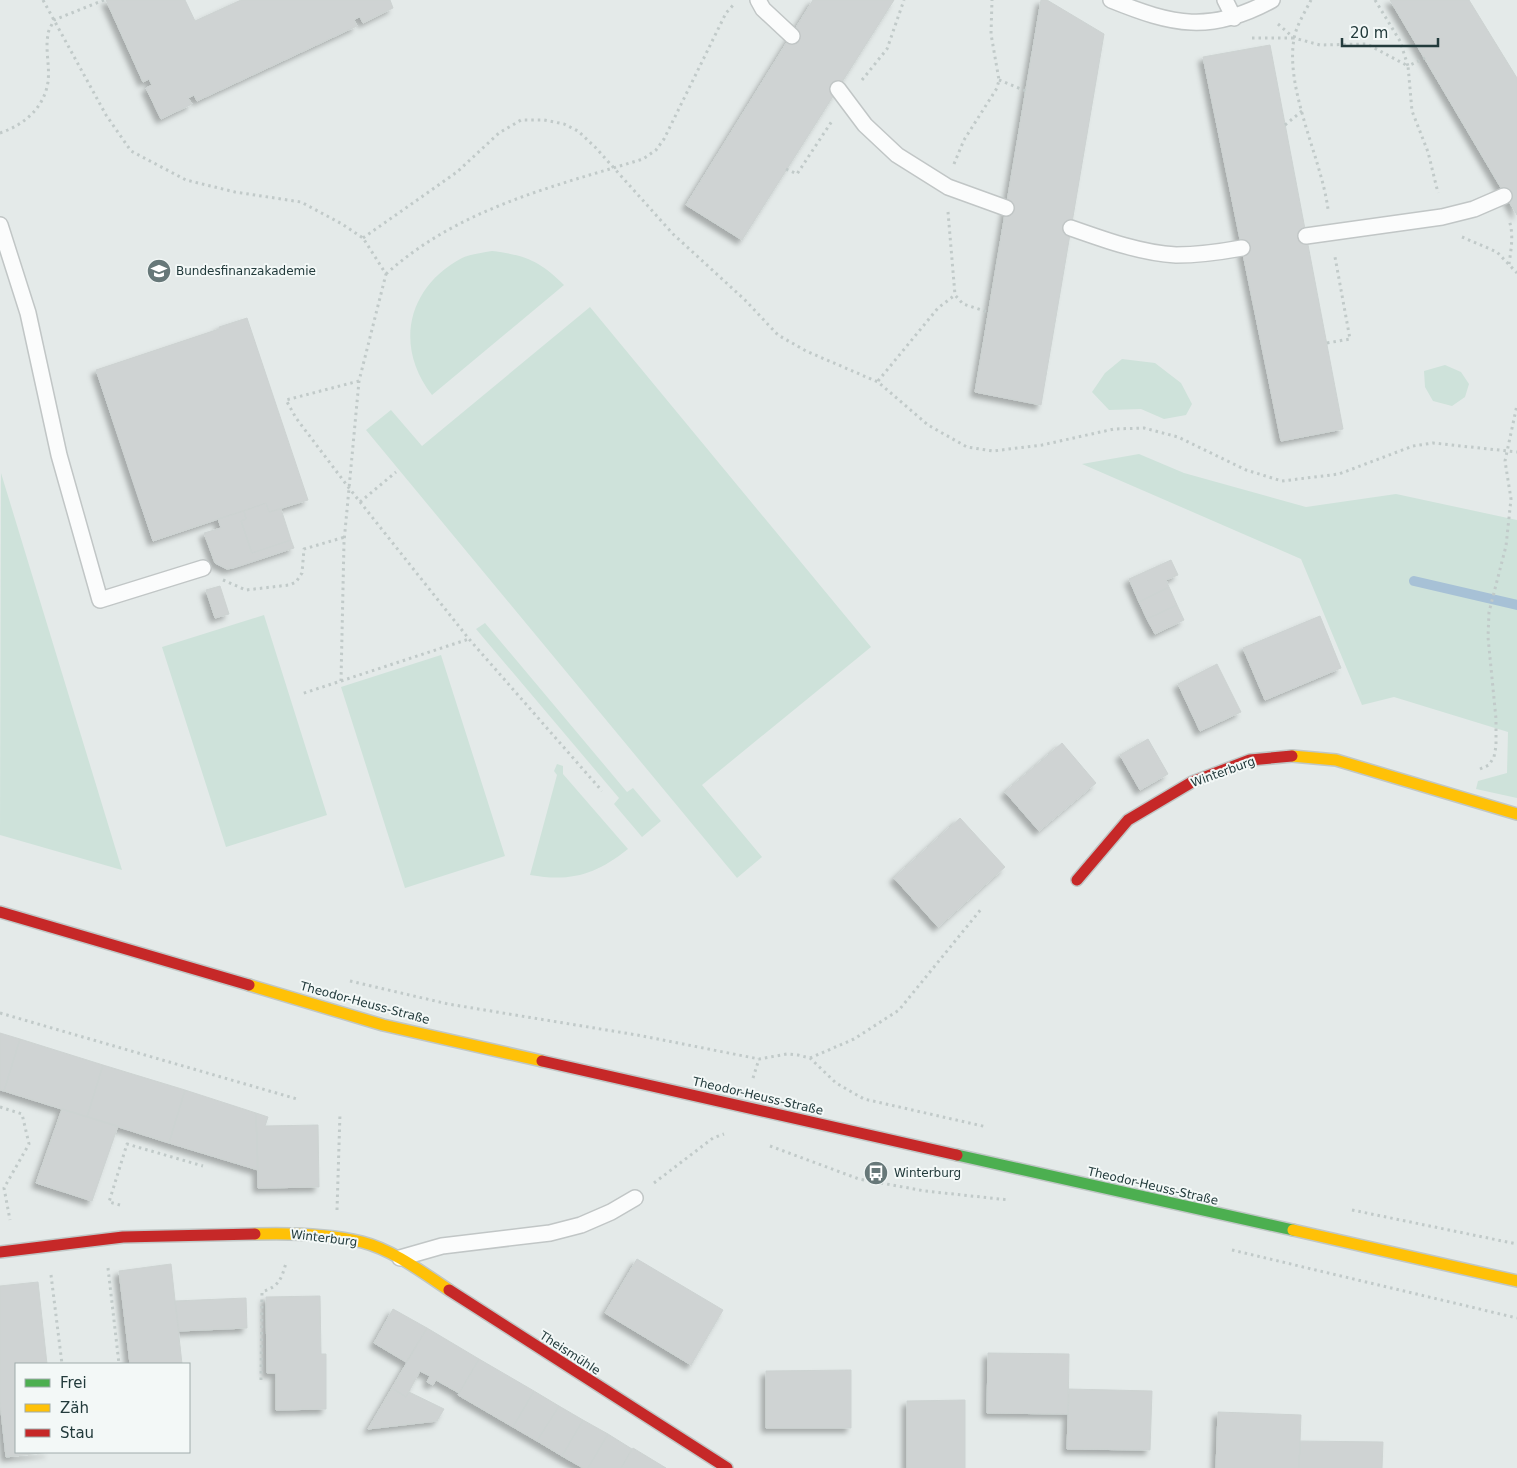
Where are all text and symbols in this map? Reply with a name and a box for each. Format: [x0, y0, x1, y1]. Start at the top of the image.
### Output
scale bar [1342, 15, 1438, 47]
text: 20 m [1350, 24, 1388, 42]
school or university icon: Bundesfinanzakademie [146, 258, 172, 284]
place label: Bundesfinanzakademie [176, 264, 316, 278]
street label: Winterburg [1189, 754, 1257, 790]
street label: Theodor-Heuss-Straße [298, 979, 431, 1027]
street label: Theodor-Heuss-Straße [690, 1074, 825, 1118]
bus stop icon: Winterburg [863, 1160, 889, 1186]
street label: Theodor-Heuss-Straße [1085, 1164, 1220, 1208]
place label: Winterburg [894, 1166, 961, 1180]
street label: Winterburg [290, 1227, 358, 1249]
street label: Theismühle [536, 1328, 603, 1378]
legend [15, 1363, 190, 1453]
text: Frei [60, 1374, 87, 1392]
text: Zäh [60, 1399, 89, 1417]
text: Stau [60, 1424, 94, 1442]

